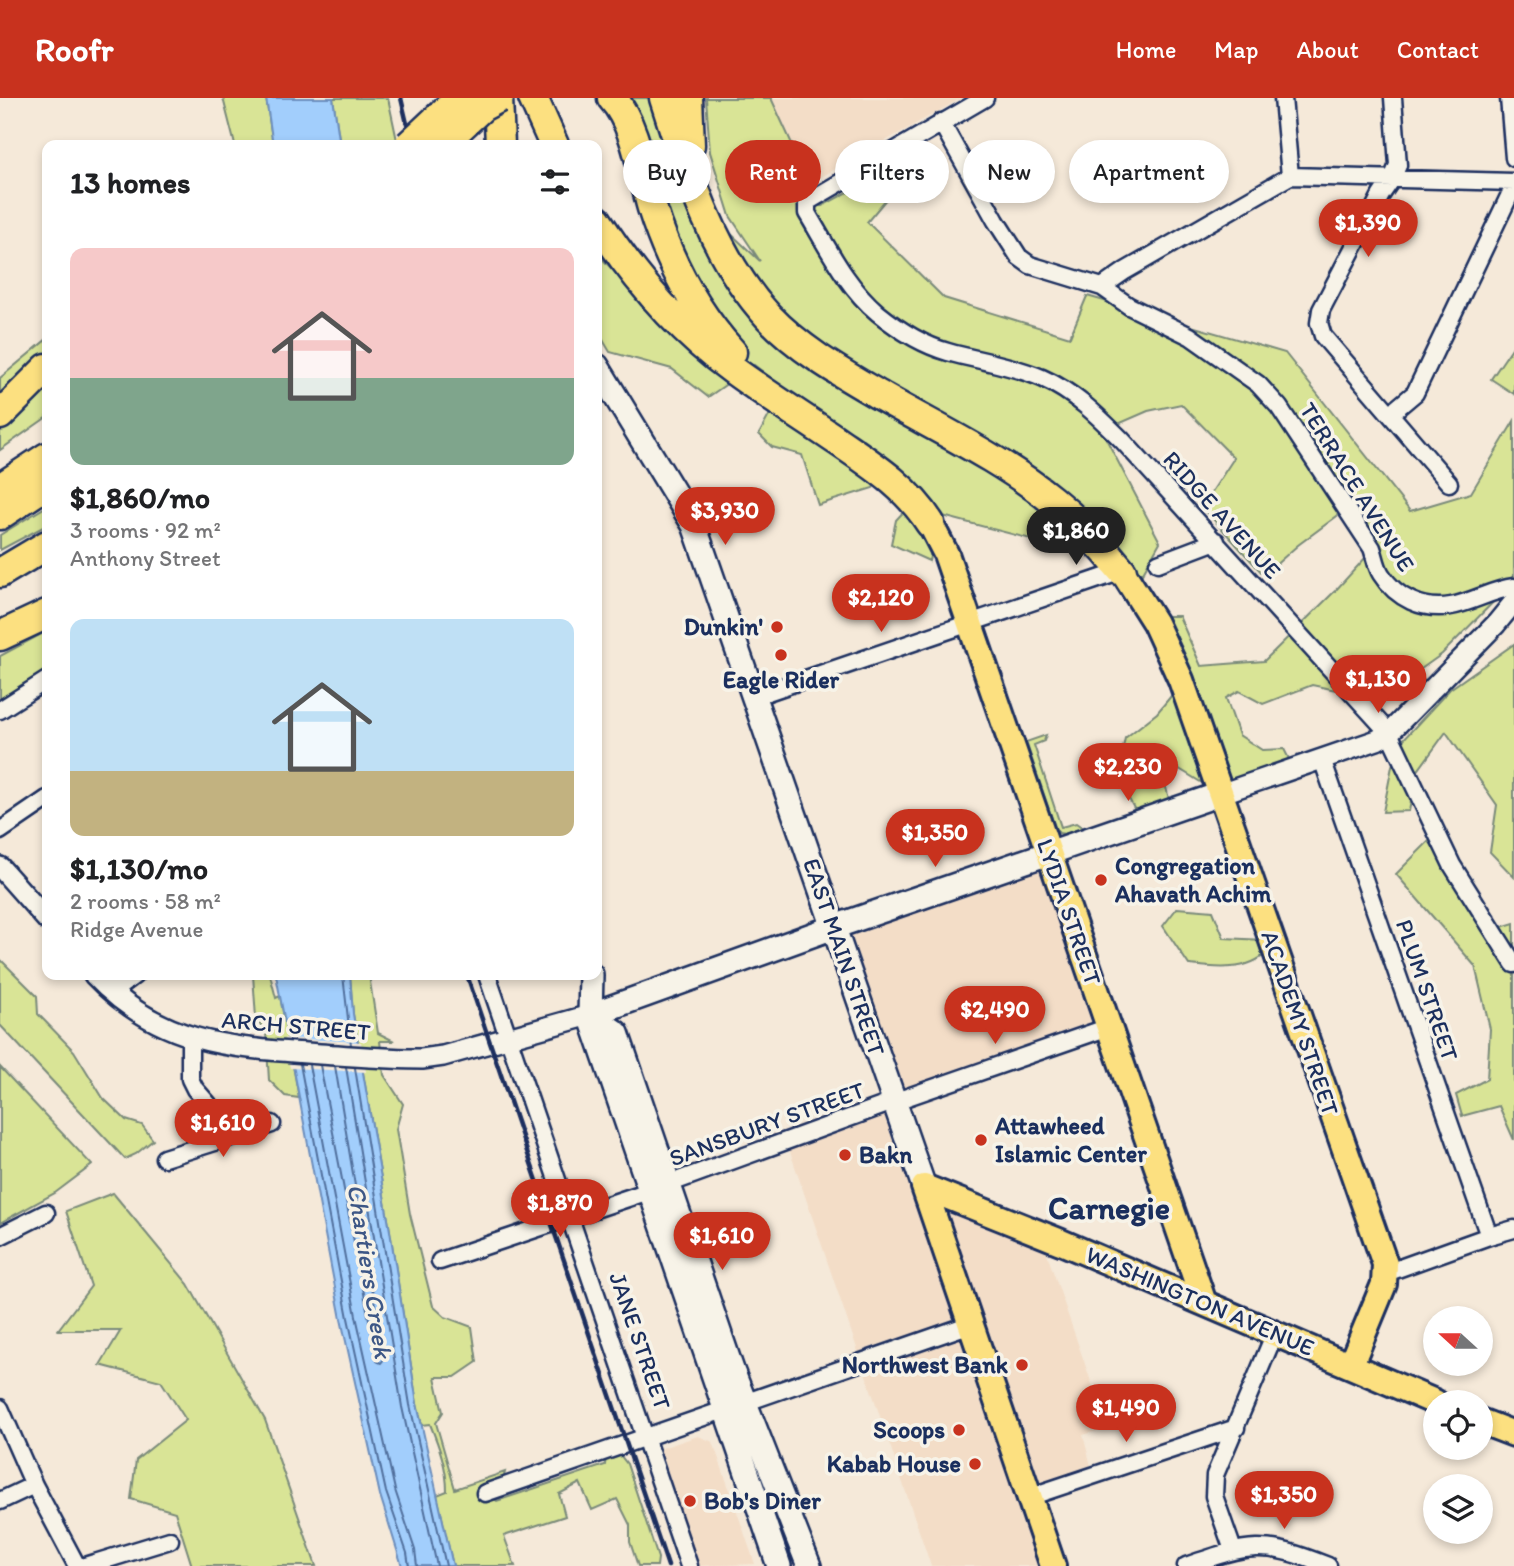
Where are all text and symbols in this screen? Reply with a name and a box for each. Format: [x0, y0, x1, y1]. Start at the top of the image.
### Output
text: Roofr [35, 30, 113, 69]
text: Home [1116, 35, 1176, 64]
text: Map [1214, 35, 1258, 64]
text: About [1296, 35, 1359, 64]
text: Contact [1397, 35, 1479, 64]
chip: Buy [623, 140, 711, 203]
chip: Rent [725, 140, 821, 203]
chip: Filters [835, 140, 949, 203]
chip: New [963, 140, 1055, 203]
chip: Apartment [1069, 140, 1229, 203]
icon: filters [536, 163, 574, 201]
text: 13 homes [70, 164, 190, 201]
pin: $1,390 [1311, 200, 1425, 259]
text: $1,390 [1335, 208, 1401, 236]
icon: home [259, 293, 385, 419]
street label: TERRACE AVENUE [1294, 397, 1421, 577]
street label: RIDGE AVENUE [1157, 445, 1287, 585]
text: $1,860/mo [70, 479, 210, 516]
pin: $3,930 [668, 488, 782, 547]
text: $3,930 [691, 496, 759, 524]
pin: $1,860 [1019, 508, 1133, 567]
text: 3 rooms · 92 m² [70, 516, 221, 544]
text: $1,860 [1043, 516, 1109, 544]
text: Anthony Street [70, 544, 221, 572]
pin: $2,120 [824, 574, 938, 634]
text: $2,120 [848, 583, 914, 611]
place label: Dunkin' [684, 612, 763, 641]
marker: Dunkin' [769, 619, 785, 635]
marker: Eagle Rider [773, 647, 789, 663]
pin: $1,130 [1321, 656, 1435, 715]
icon: home [259, 664, 385, 790]
text: $1,130 [1345, 664, 1411, 692]
place label: Eagle Rider [723, 665, 840, 695]
pin: $2,230 [1071, 744, 1185, 803]
text: $2,230 [1094, 752, 1162, 780]
pin: $1,350 [878, 810, 992, 869]
text: $1,350 [902, 818, 968, 846]
street label: LYDIA STREET [1031, 835, 1108, 989]
text: $1,130/mo [70, 850, 208, 887]
place label: Congregation Ahavath Achim [1114, 851, 1272, 908]
street label: EAST MAIN STREET [797, 854, 892, 1060]
marker: Congregation Ahavath Achim [1093, 872, 1109, 888]
text: 2 rooms · 58 m² [70, 887, 221, 915]
text: Ridge Avenue [70, 915, 203, 943]
street label: PLUM STREET [1390, 915, 1465, 1065]
street label: ACADEMY STREET [1255, 926, 1346, 1120]
pin: $2,490 [938, 986, 1052, 1046]
text: $2,490 [960, 995, 1030, 1023]
street label: ARCH STREET [220, 1005, 372, 1046]
street label: SANSBURY STREET [665, 1075, 869, 1172]
pin: $1,610 [166, 1100, 280, 1159]
text: $1,610 [191, 1108, 255, 1136]
place label: Attawheed Islamic Center [994, 1111, 1147, 1168]
marker: Attawheed Islamic Center [973, 1132, 989, 1148]
place label: Bakn [859, 1140, 912, 1169]
marker: Bakn [837, 1147, 853, 1163]
pin: $1,870 [503, 1180, 617, 1239]
water label: Chartiers Creek [340, 1182, 400, 1362]
text: $1,870 [527, 1188, 593, 1216]
district label: Carnegie [1048, 1189, 1170, 1227]
pin: $1,610 [665, 1212, 779, 1272]
text: $1,610 [690, 1221, 754, 1249]
street label: WASHINGTON AVENUE [1082, 1239, 1319, 1362]
street label: JANE STREET [603, 1268, 678, 1414]
north arrow [1423, 1306, 1493, 1376]
map controls [1423, 1306, 1493, 1544]
place label: Northwest Bank [842, 1350, 1009, 1379]
marker: Northwest Bank [1014, 1357, 1030, 1373]
pin: $1,490 [1069, 1384, 1183, 1444]
button: locate [1423, 1390, 1493, 1460]
text: $1,490 [1092, 1393, 1160, 1421]
place label: Scoops [873, 1415, 945, 1445]
marker: Scoops [951, 1422, 967, 1438]
place label: Kabab House [827, 1449, 961, 1478]
marker: Kabab House [967, 1456, 983, 1472]
pin: $1,350 [1227, 1472, 1341, 1531]
button: layers [1423, 1474, 1493, 1544]
text: $1,350 [1251, 1480, 1317, 1508]
place label: Bob's Diner [704, 1486, 821, 1515]
marker: Bob's Diner [682, 1493, 698, 1509]

